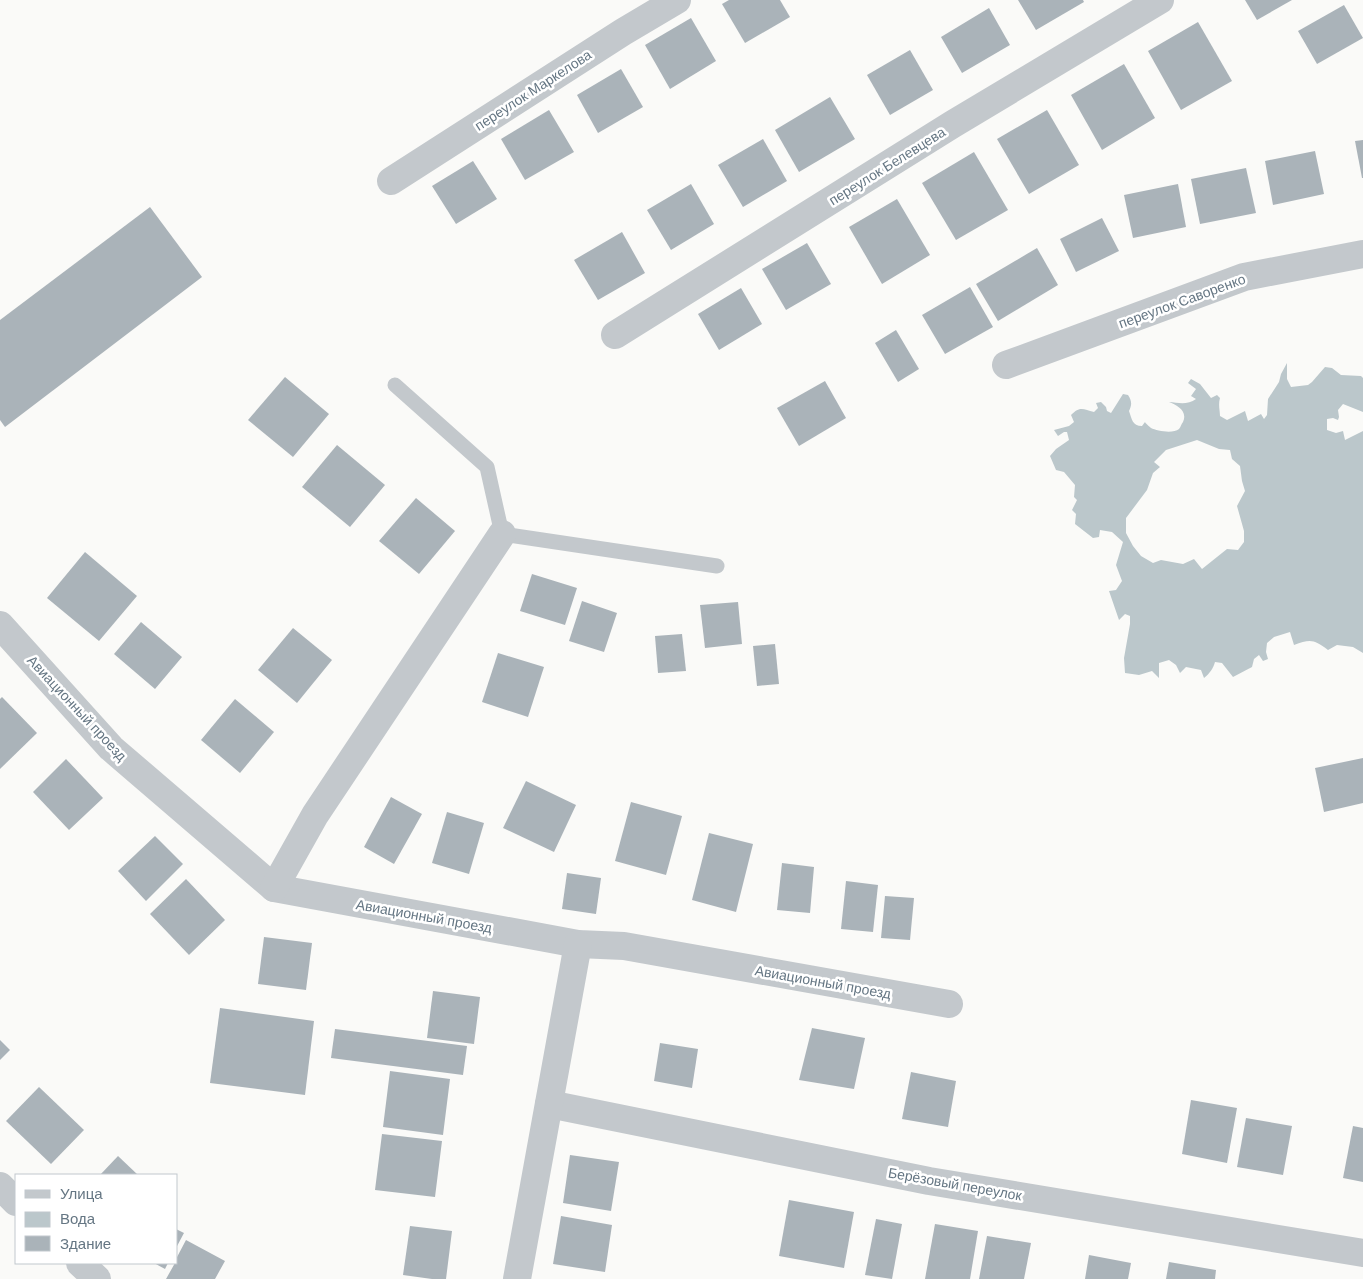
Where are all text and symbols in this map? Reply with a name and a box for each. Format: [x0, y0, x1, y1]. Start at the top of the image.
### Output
street label: переулок Маркелова [471, 45, 595, 134]
street label: переулок Белевцева [825, 123, 949, 209]
street label: переулок Саворенко [1116, 270, 1248, 332]
street label: Авиационный проезд [23, 651, 131, 765]
street label: Авиационный проезд [354, 895, 494, 937]
street label: Авиационный проезд [753, 961, 893, 1003]
street label: Берёзовый переулок [887, 1163, 1024, 1205]
legend [15, 1174, 178, 1264]
text: Улица [60, 1184, 103, 1204]
text: Вода [60, 1209, 96, 1229]
text: Здание [60, 1234, 111, 1254]

